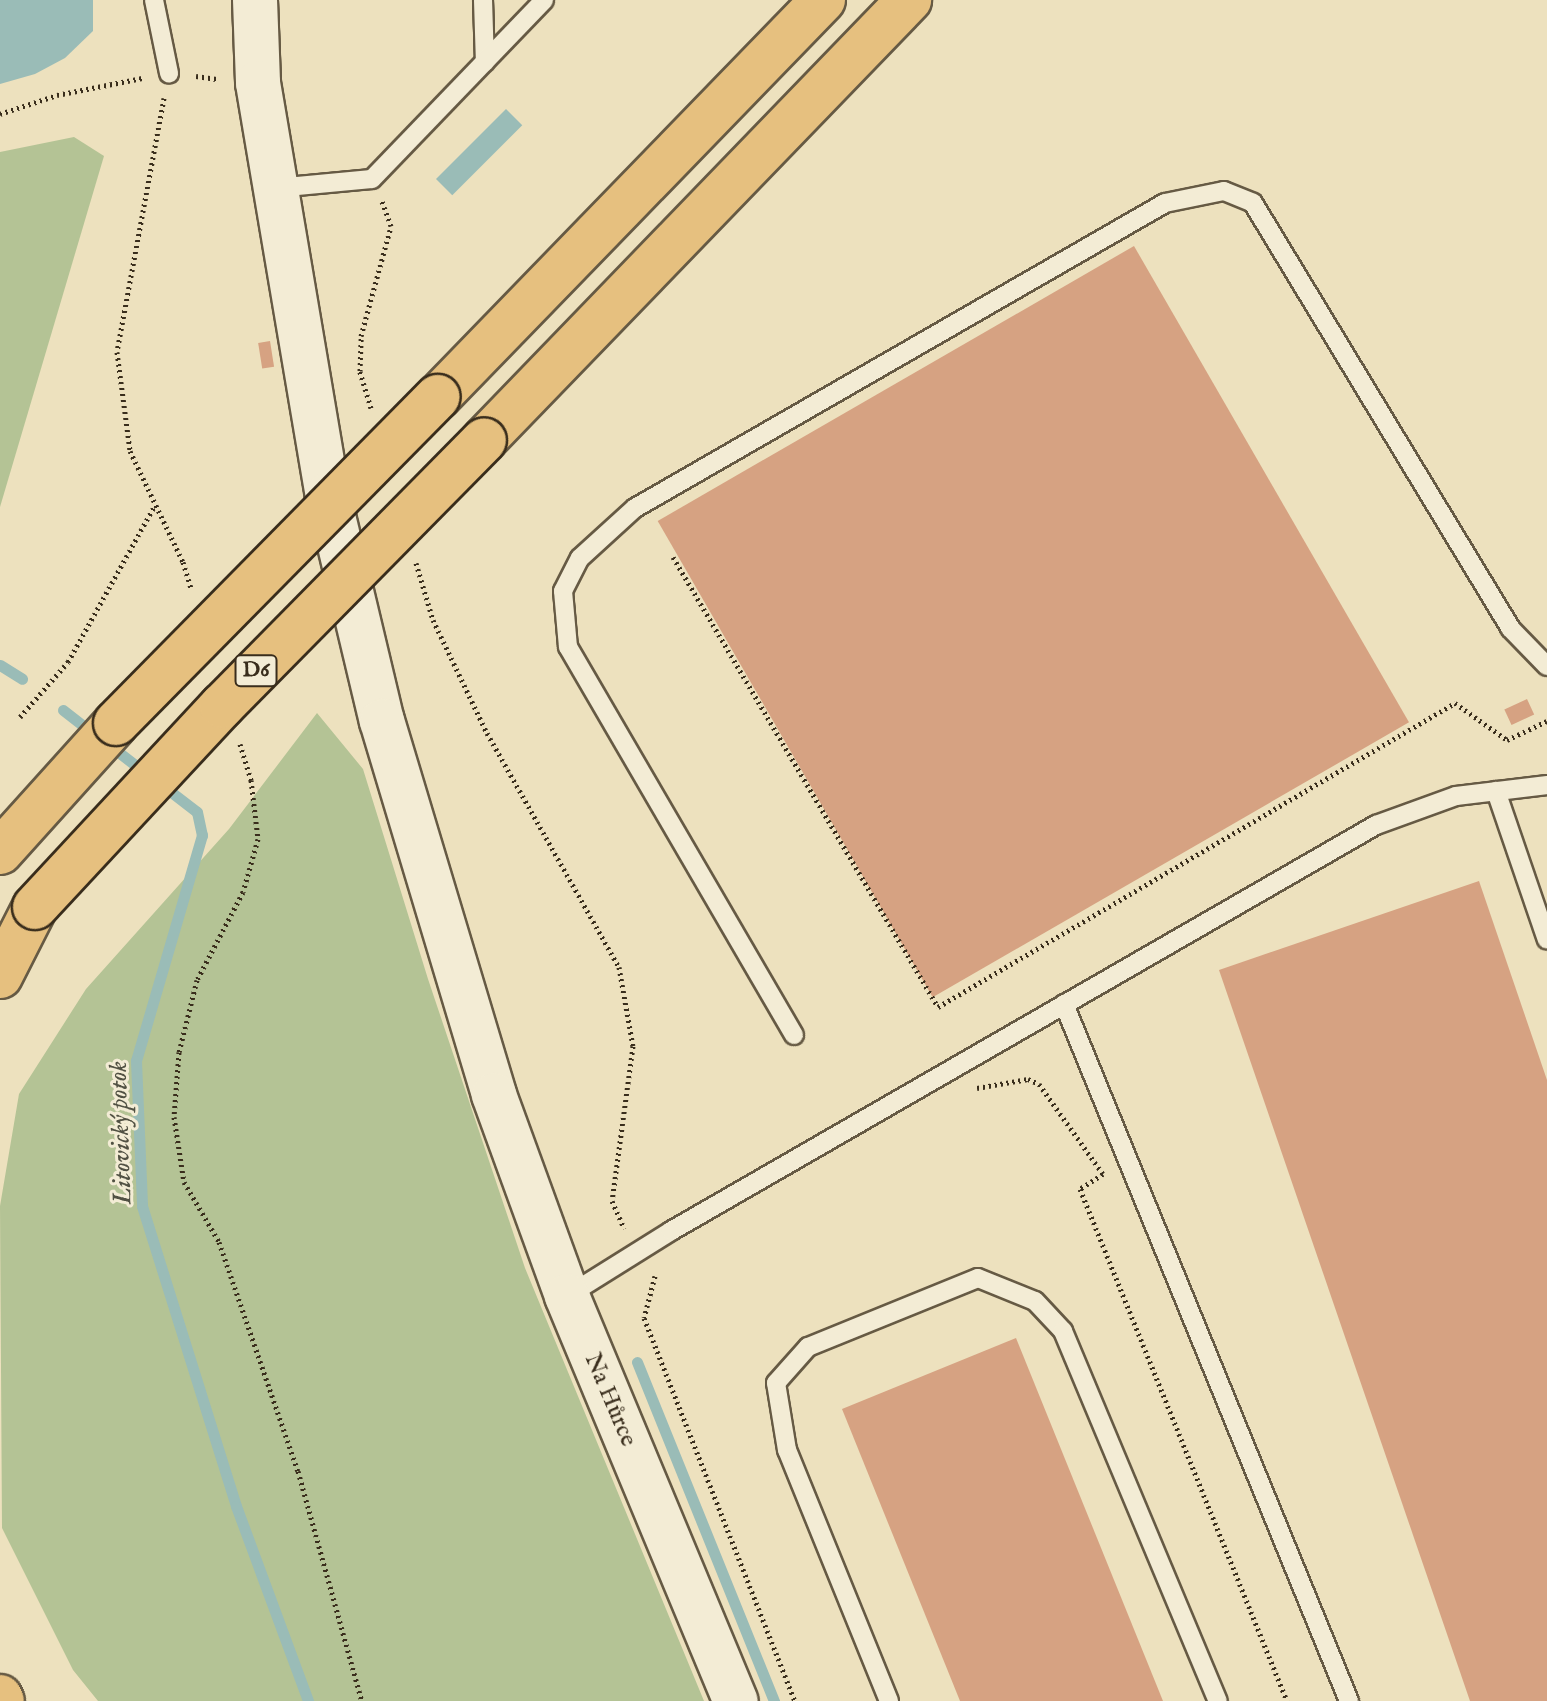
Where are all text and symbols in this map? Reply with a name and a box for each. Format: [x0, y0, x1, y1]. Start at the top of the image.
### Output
road number: D6 [234, 653, 278, 689]
water label: Litovický potok [103, 1061, 139, 1205]
street label: Na Hůrce [577, 1349, 643, 1451]

